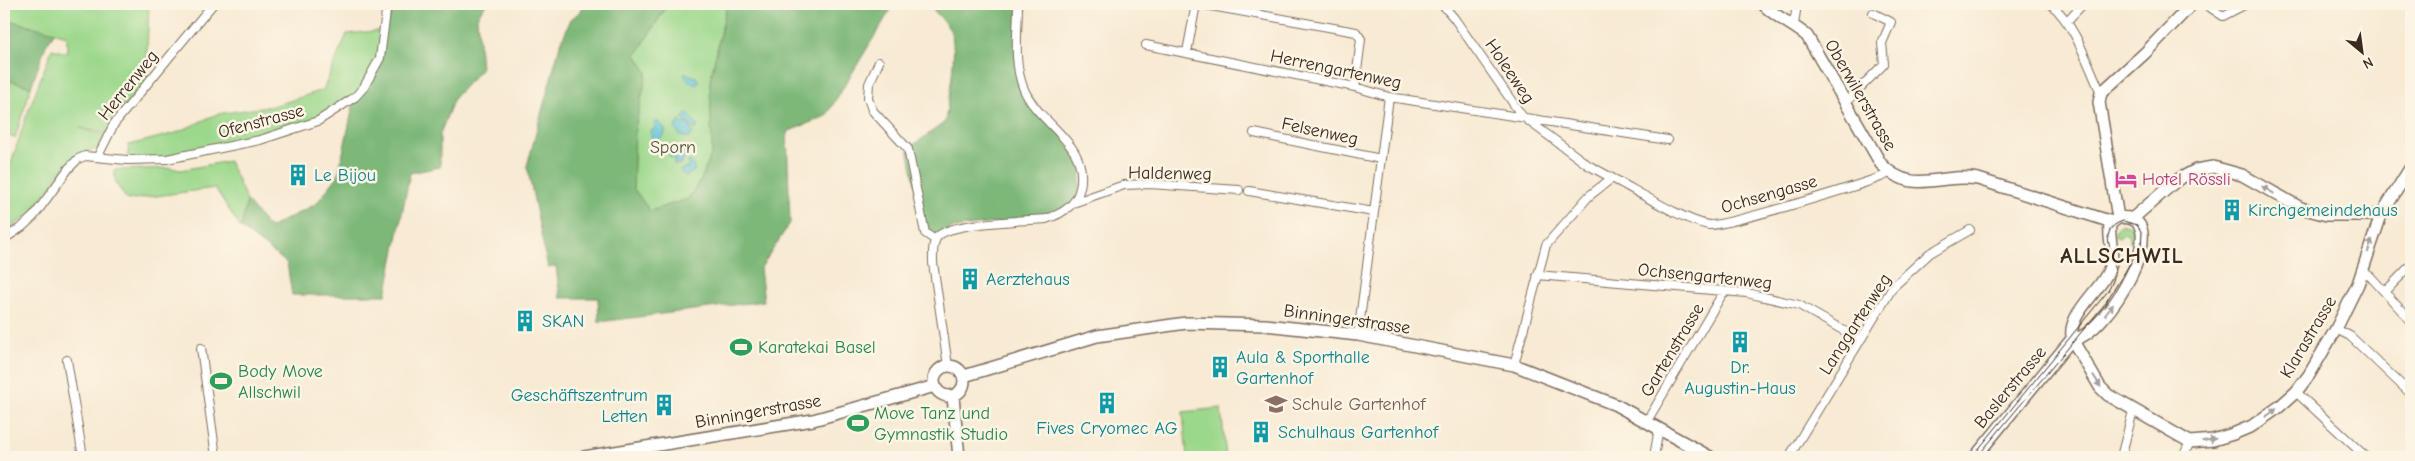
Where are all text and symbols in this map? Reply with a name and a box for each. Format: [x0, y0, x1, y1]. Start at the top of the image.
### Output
north arrow [2338, 28, 2388, 78]
street label: Holeeweg [1480, 35, 1539, 108]
street label: Oberwilerstrasse [1820, 36, 1901, 155]
street label: Herrengartenweg [1268, 45, 1403, 94]
street label: Herrenweg [94, 46, 163, 125]
text: N [2360, 53, 2376, 73]
street label: Ofenstrasse [216, 100, 306, 143]
street label: Felsenweg [1280, 113, 1360, 150]
park label: Sporn [650, 137, 696, 158]
building icon: Le Bijou [285, 162, 311, 188]
street label: Haldenweg [1128, 162, 1212, 185]
place label: Le Bijou [314, 165, 376, 186]
hotel icon: Hotel Rössli [2113, 166, 2139, 192]
place label: Hotel Rössli [2142, 169, 2231, 190]
street label: Ochsengasse [1719, 171, 1820, 218]
one-way arrow [2262, 185, 2275, 194]
building icon: Kirchgemeindehaus [2219, 197, 2245, 223]
place label: Kirchgemeindehaus [2248, 200, 2398, 221]
one-way arrow [2366, 238, 2374, 253]
district label: ALLSCHWIL [2060, 243, 2184, 269]
street label: Ochsengartenweg [1637, 259, 1773, 294]
building icon: Aerztehaus [957, 266, 983, 292]
place label: Aerztehaus [986, 269, 1070, 290]
street label: Langgartenweg [1815, 270, 1896, 379]
street label: Klarastrasse [2276, 292, 2341, 382]
street label: Binningerstrasse [1282, 300, 1412, 339]
street label: Gartenstrasse [1636, 300, 1709, 401]
one-way arrow [2104, 303, 2114, 317]
building icon: SKAN [512, 308, 538, 334]
place label: SKAN [542, 311, 584, 332]
building icon: Dr. Augustin-Haus [1727, 329, 1753, 355]
sports icon: Karatekai Basel [728, 334, 754, 360]
place label: Karatekai Basel [758, 337, 876, 358]
street label: Baslerstrasse [1970, 342, 2051, 433]
place label: Aula & Sporthalle Gartenhof [1236, 347, 1370, 389]
building icon: Aula & Sporthalle Gartenhof [1207, 354, 1233, 380]
place label: Dr. Augustin-Haus [1684, 357, 1796, 399]
place label: Body Move Allschwil [238, 361, 323, 403]
sports icon: Body Move Allschwil [208, 368, 234, 394]
one-way arrow [2093, 375, 2102, 388]
place label: Geschäftszentrum Letten [511, 385, 648, 427]
street label: Binningerstrasse [693, 390, 823, 433]
building icon: Fives Cryomec AG [1094, 390, 1120, 416]
school or university icon: Schule Gartenhof [1263, 391, 1289, 417]
building icon: Geschäftszentrum Letten [651, 392, 677, 418]
place label: Schule Gartenhof [1292, 394, 1426, 415]
place label: Move Tanz und Gymnastik Studio [874, 403, 1008, 445]
one-way arrow [2264, 408, 2278, 418]
sports icon: Move Tanz und Gymnastik Studio [845, 410, 871, 436]
place label: Fives Cryomec AG [1036, 418, 1178, 439]
building icon: Schulhaus Gartenhof [1248, 419, 1274, 445]
place label: Schulhaus Gartenhof [1278, 422, 1439, 443]
one-way arrow [2202, 436, 2218, 444]

